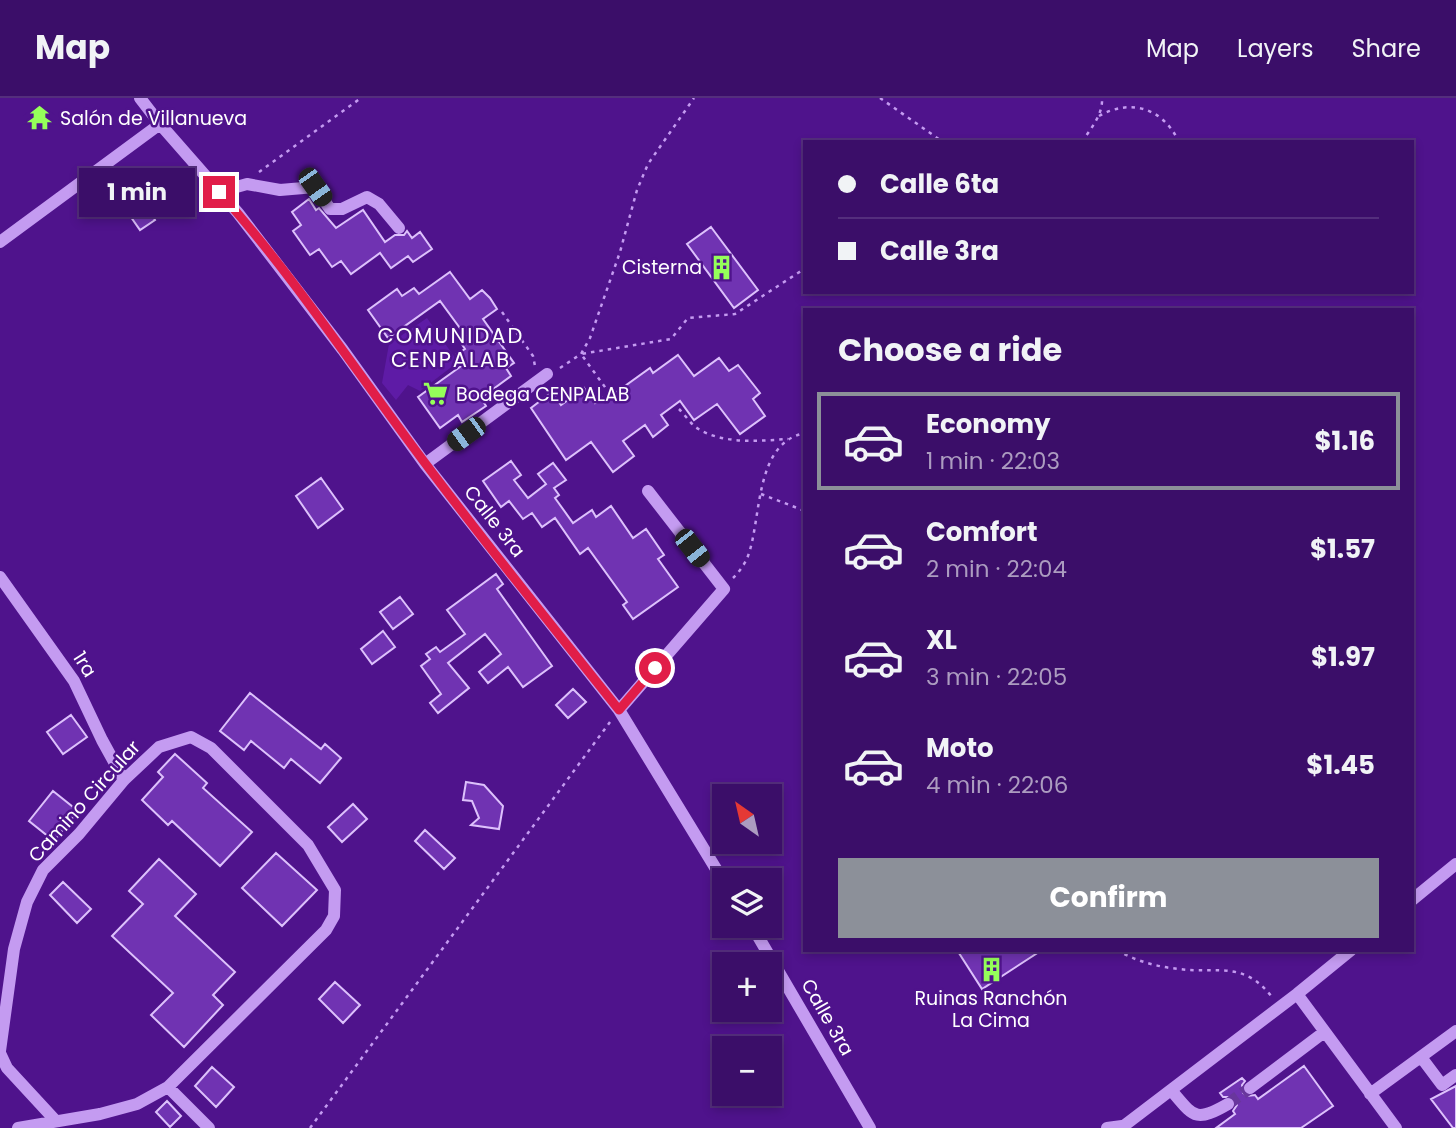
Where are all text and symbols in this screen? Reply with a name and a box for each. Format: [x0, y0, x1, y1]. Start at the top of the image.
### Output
text: Map [35, 24, 110, 71]
text: Map [1146, 32, 1199, 65]
text: Layers [1237, 32, 1313, 65]
text: Share [1351, 32, 1421, 65]
temple icon: Salón de Villanueva [26, 104, 54, 132]
place label: Salón de Villanueva [60, 105, 247, 132]
car [295, 164, 336, 210]
text: Calle 6ta [880, 166, 999, 202]
callout: 1 min [79, 168, 194, 217]
text: 1 min [107, 176, 167, 208]
route end [203, 176, 235, 208]
text: Calle 3ra [880, 233, 999, 269]
building icon: Cisterna [708, 253, 736, 281]
place label: Cisterna [622, 254, 702, 281]
district label: COMUNIDAD CENPALAB [378, 321, 524, 374]
text: Choose a ride [838, 327, 1062, 372]
supermarket icon: Bodega CENPALAB [422, 380, 450, 408]
place label: Bodega CENPALAB [456, 381, 629, 408]
text: Economy [926, 406, 1050, 442]
icon: car [842, 410, 905, 473]
car [443, 413, 490, 455]
text: $1.16 [1314, 423, 1375, 459]
text: 1 min · 22:03 [926, 445, 1060, 477]
street label: Calle 3ra [458, 480, 531, 563]
text: Comfort [926, 514, 1038, 550]
icon: car [842, 518, 905, 581]
car [671, 525, 714, 571]
text: $1.57 [1310, 531, 1375, 567]
text: 2 min · 22:04 [926, 553, 1067, 585]
text: XL [926, 622, 957, 658]
icon: car [842, 626, 905, 689]
text: $1.97 [1311, 639, 1375, 675]
street label: 1ra [66, 646, 103, 682]
route start [639, 652, 671, 684]
text: 3 min · 22:05 [926, 661, 1067, 693]
text: Moto [926, 730, 994, 766]
street label: Camino Circular [22, 734, 147, 868]
icon: car [842, 734, 905, 797]
text: $1.45 [1306, 747, 1375, 783]
text: 4 min · 22:06 [926, 769, 1068, 801]
north arrow [712, 784, 782, 854]
map controls [712, 784, 782, 1106]
button: Confirm [838, 858, 1379, 938]
button: layers [712, 868, 782, 938]
button: + [712, 952, 782, 1022]
building icon: Ruinas Ranchón La Cima [977, 956, 1005, 984]
street label: Calle 3ra [795, 974, 860, 1061]
place label: Ruinas Ranchón La Cima [915, 985, 1067, 1034]
button: − [712, 1036, 782, 1106]

